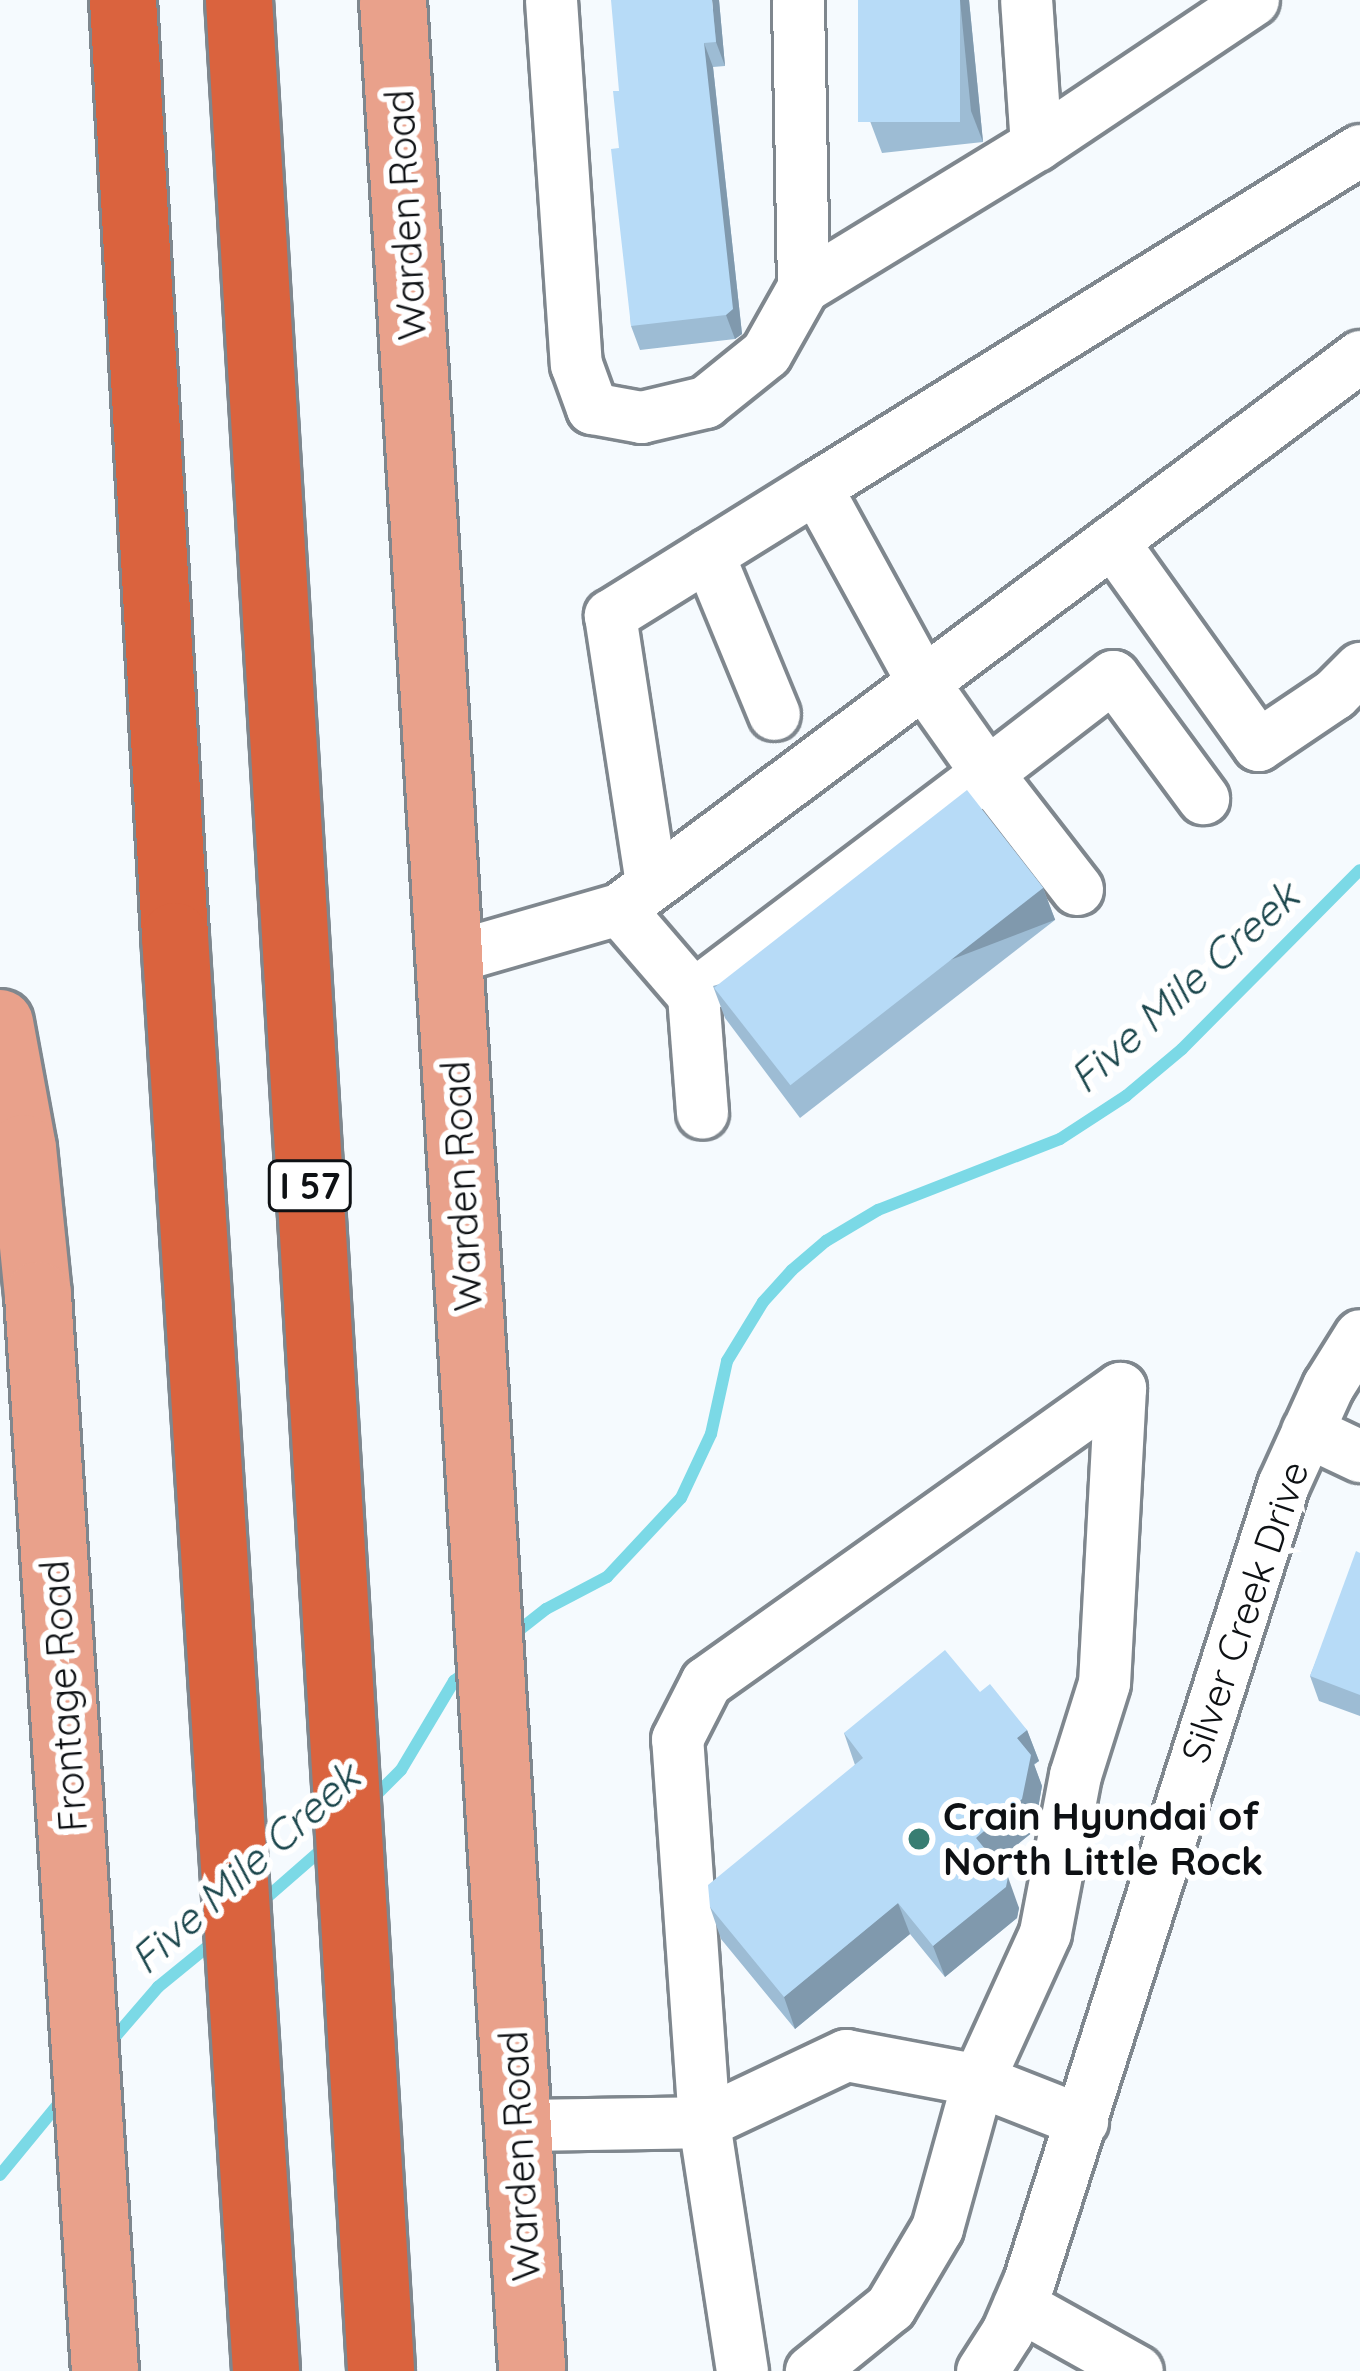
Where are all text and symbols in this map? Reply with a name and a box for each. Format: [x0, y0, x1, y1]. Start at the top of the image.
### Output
street label: Warden Road [376, 89, 436, 341]
water label: Five Mile Creek [1059, 871, 1309, 1103]
street label: Warden Road [432, 1060, 492, 1312]
road number: I 57 [265, 1156, 355, 1216]
street label: Silver Creek Drive [1172, 1455, 1318, 1769]
street label: Frontage Road [31, 1559, 97, 1833]
water label: Five Mile Creek [120, 1752, 370, 1984]
place label: Crain Hyundai of North Little Rock [943, 1794, 1263, 1885]
marker: Crain Hyundai of North Little Rock [906, 1826, 932, 1852]
street label: Warden Road [490, 2030, 550, 2282]

